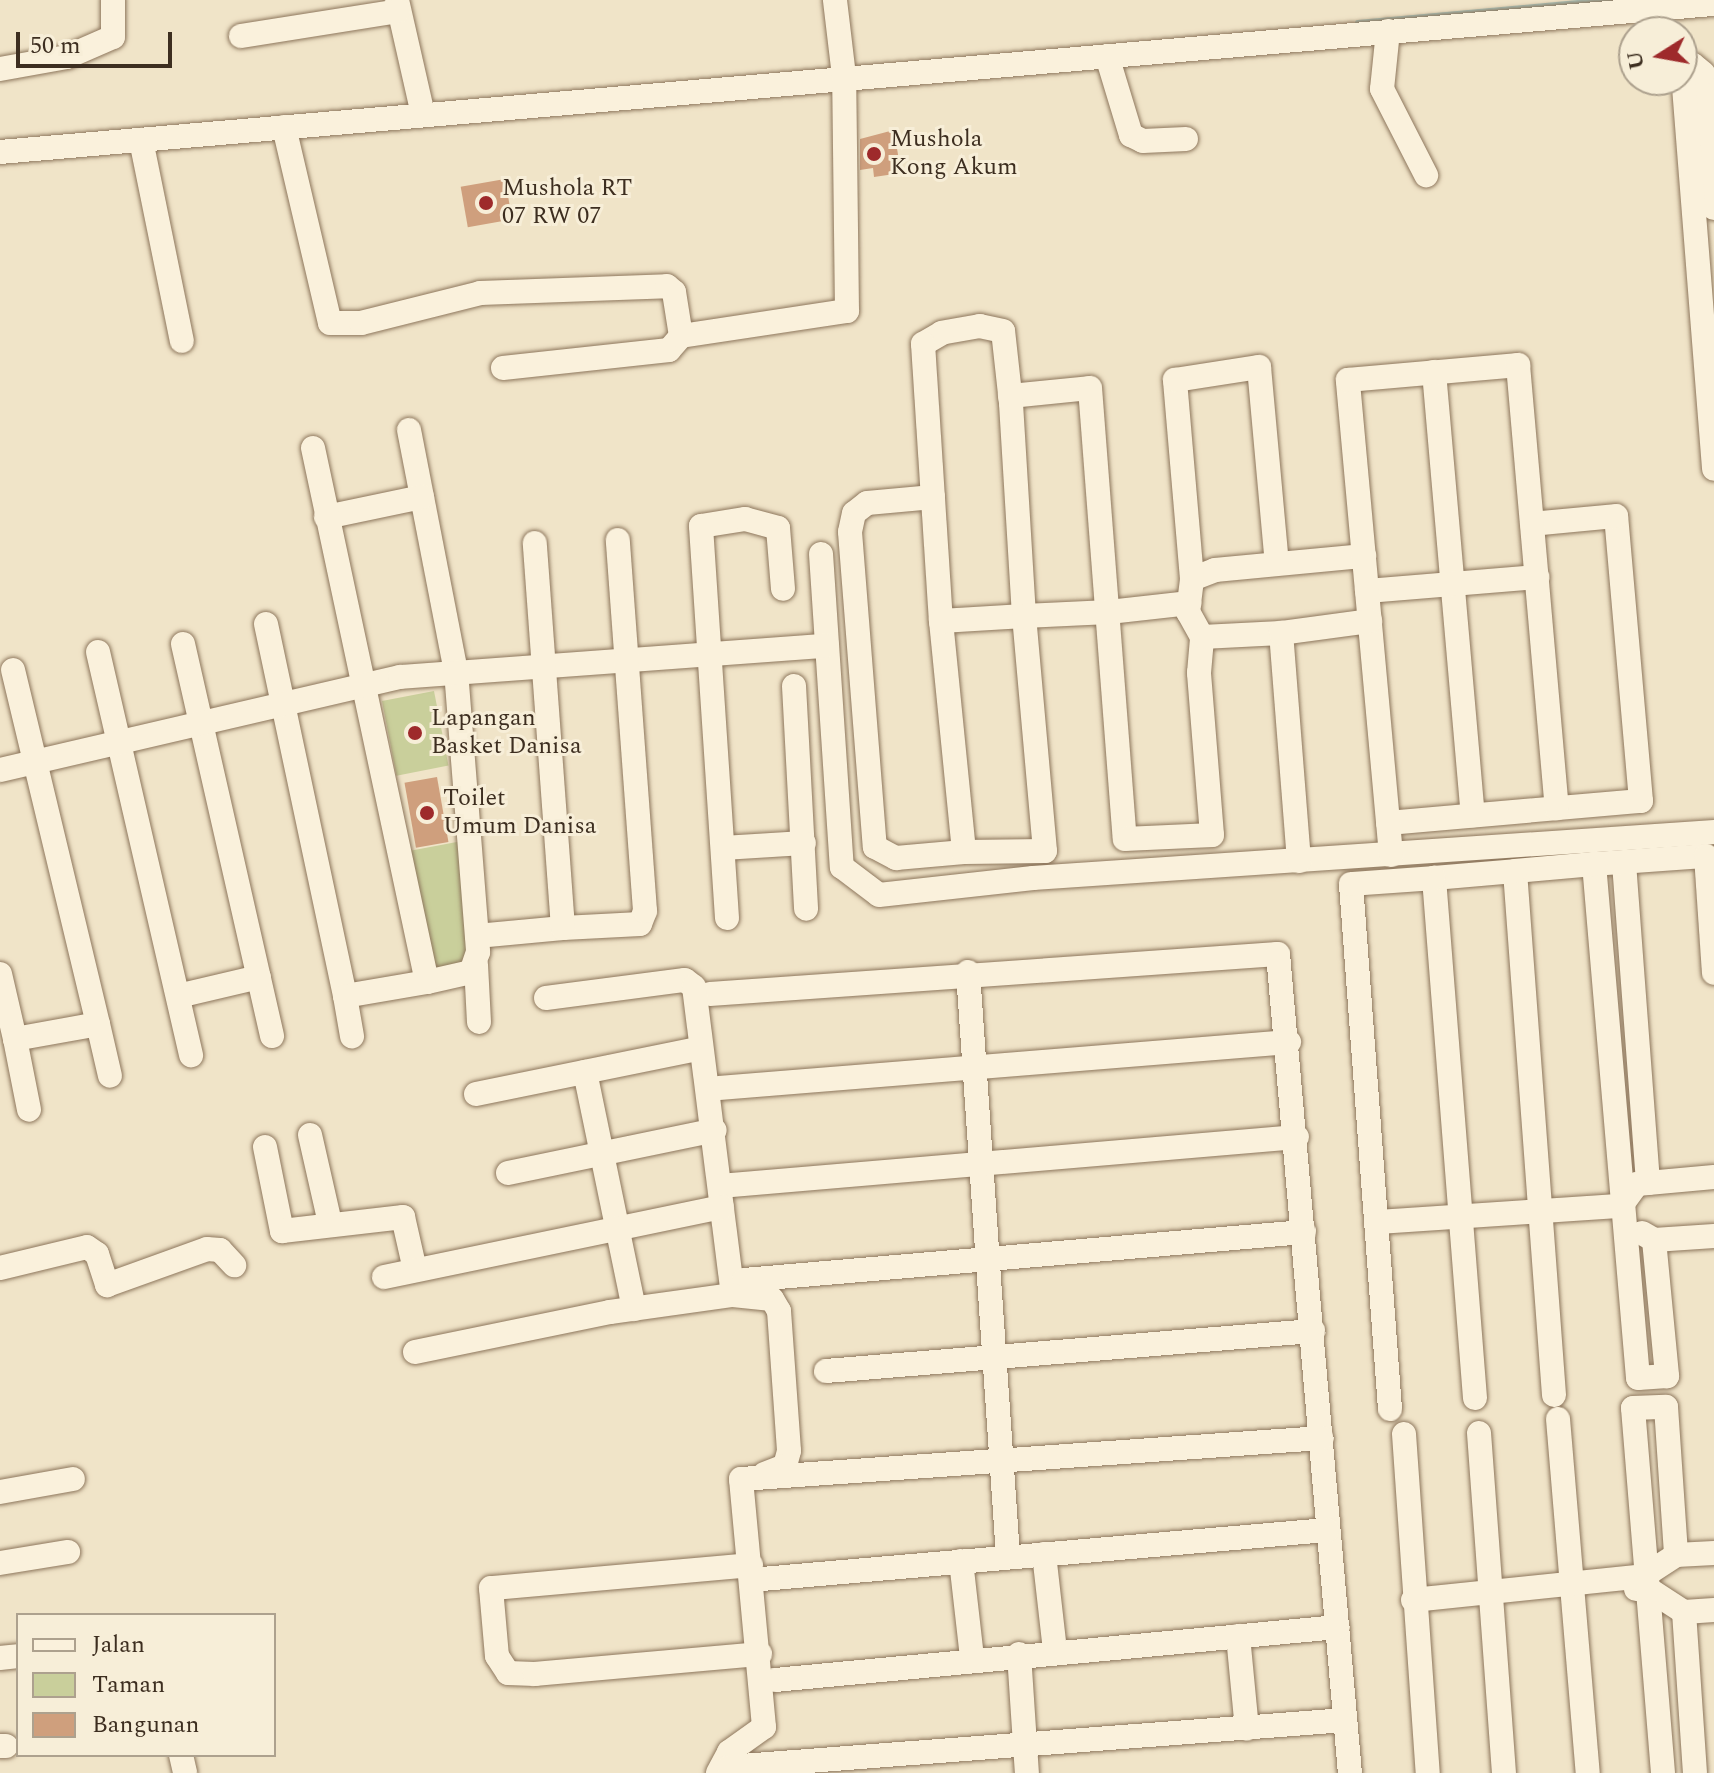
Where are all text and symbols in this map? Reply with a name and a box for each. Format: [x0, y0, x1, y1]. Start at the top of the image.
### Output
scale bar [20, 16, 176, 66]
north arrow [1618, 16, 1698, 96]
text: 50 m [30, 28, 81, 64]
text: U [1618, 48, 1654, 72]
place label: Mushola Kong Akum [890, 126, 1018, 182]
marker: Mushola Kong Akum [865, 145, 883, 163]
place label: Mushola RT 07 RW 07 [502, 175, 632, 231]
marker: Mushola RT 07 RW 07 [477, 194, 495, 212]
place label: Lapangan Basket Danisa [431, 705, 582, 761]
marker: Lapangan Basket Danisa [406, 724, 424, 742]
place label: Toilet Umum Danisa [443, 785, 596, 841]
marker: Toilet Umum Danisa [418, 804, 436, 822]
legend [16, 1613, 276, 1757]
text: Jalan [92, 1627, 145, 1663]
text: Taman [92, 1667, 165, 1703]
text: Bangunan [92, 1707, 200, 1743]

